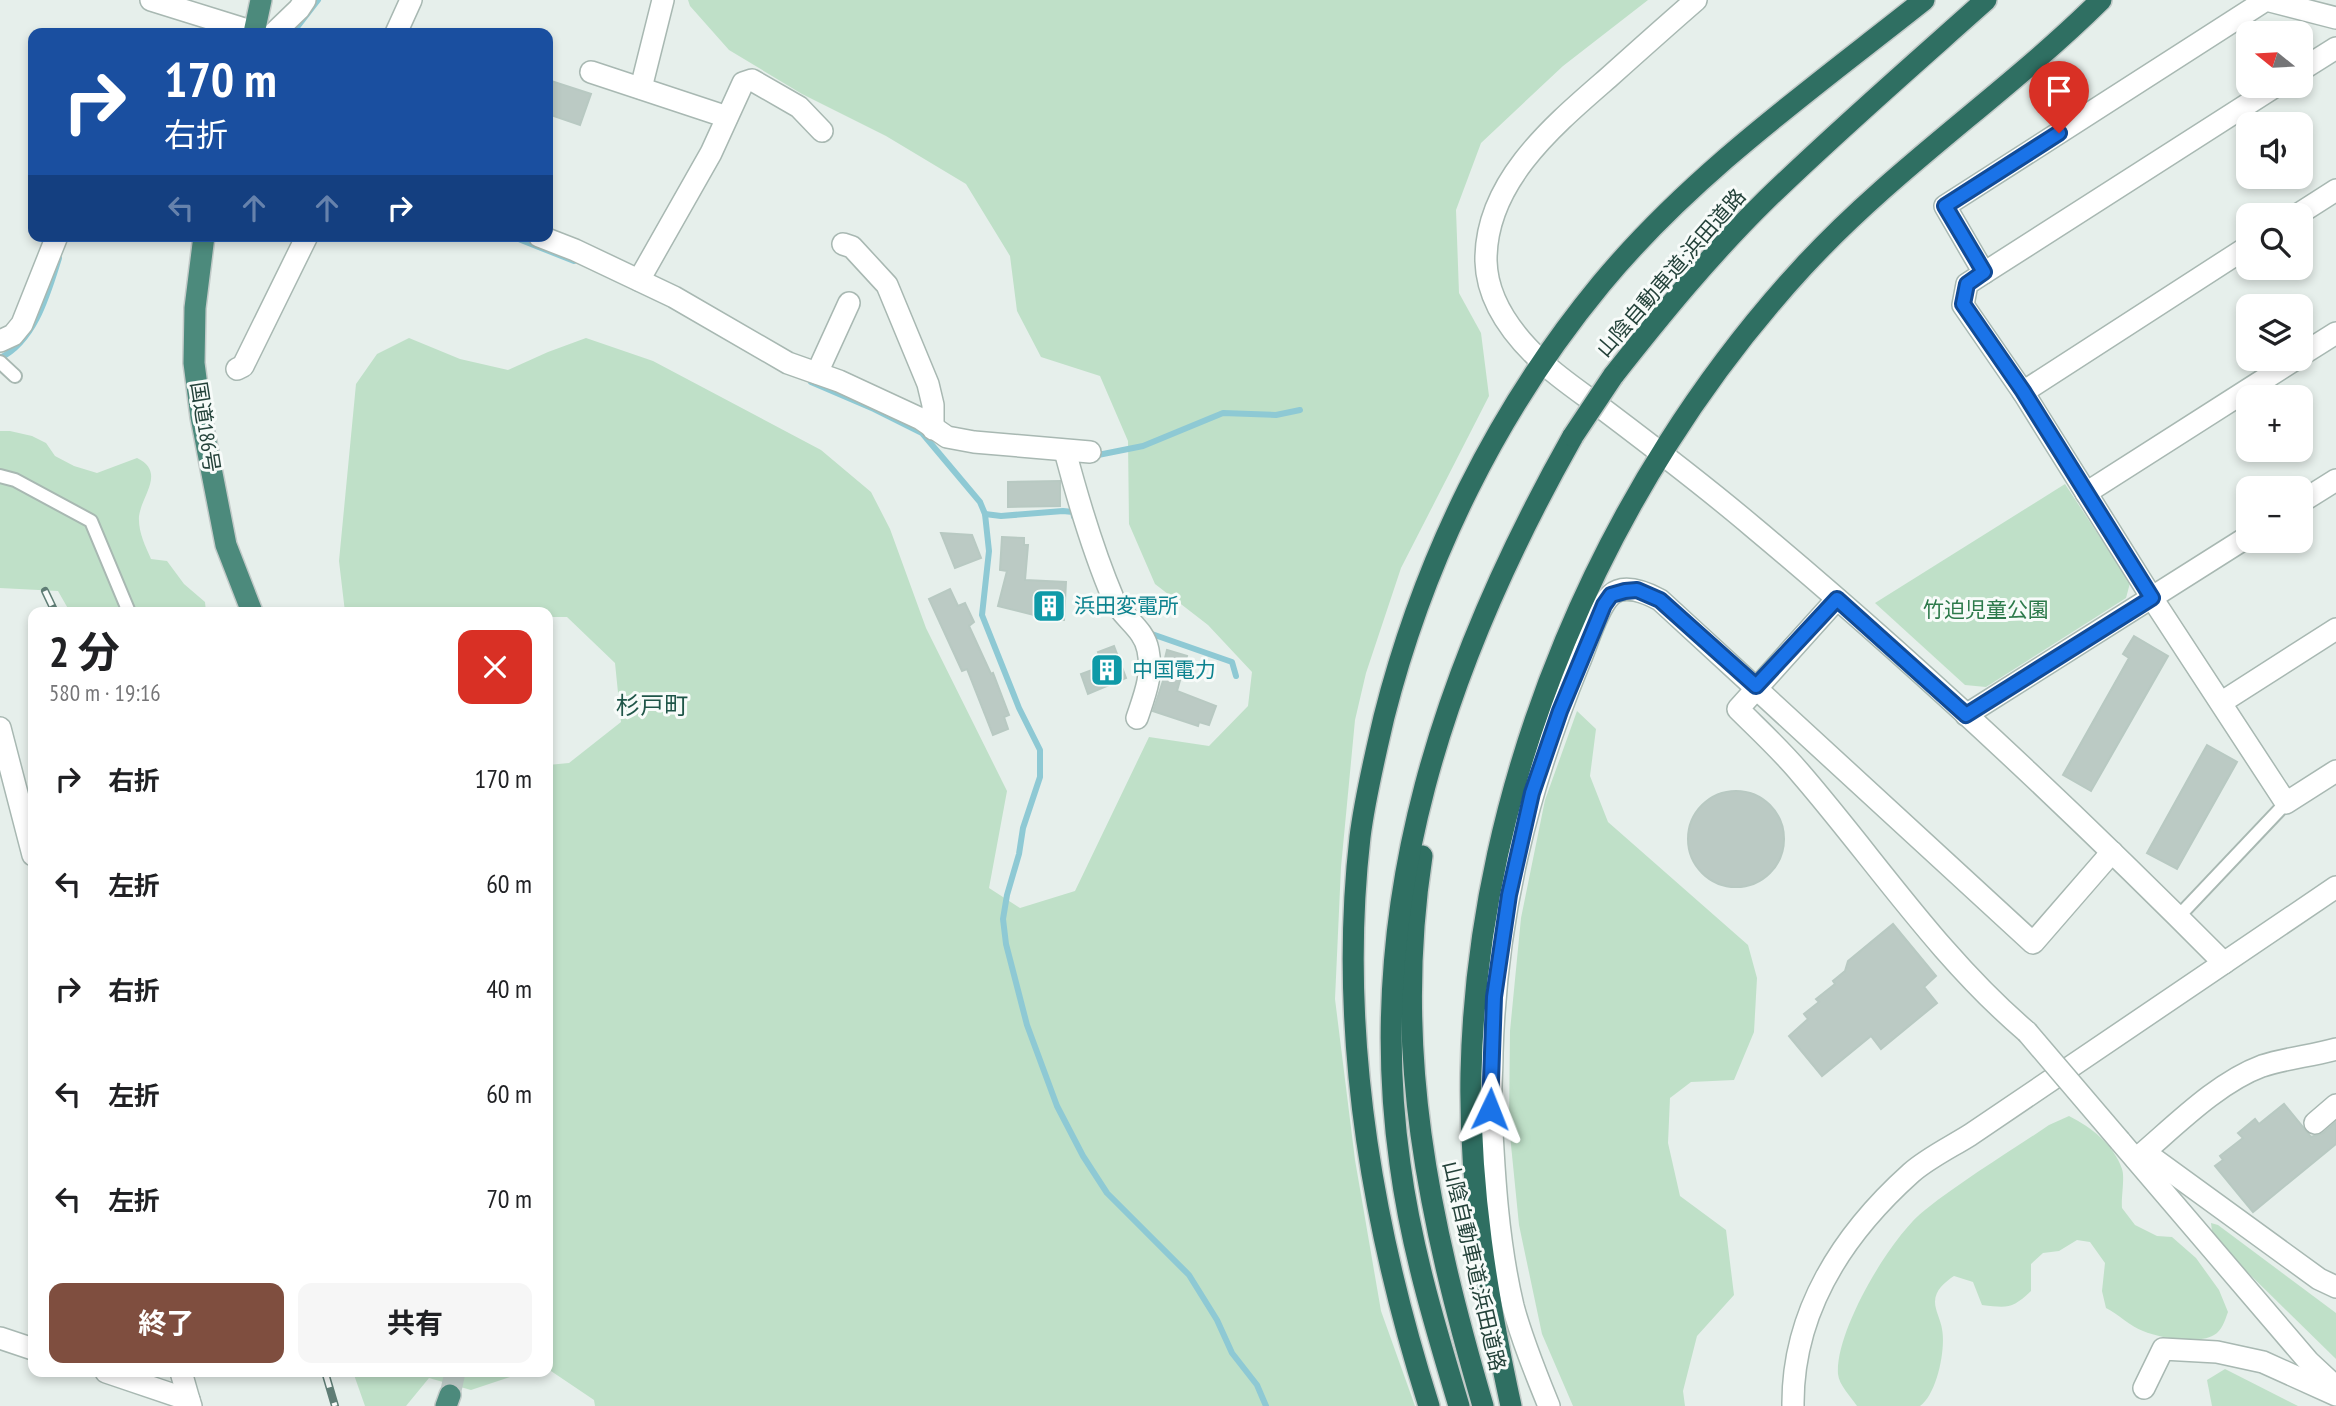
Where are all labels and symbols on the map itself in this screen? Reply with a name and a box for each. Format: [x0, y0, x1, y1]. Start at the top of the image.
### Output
north arrow [2236, 21, 2314, 98]
pin [2029, 61, 2089, 133]
street label: 山陰自動車道;浜田道路 [1590, 183, 1751, 362]
street label: 国道186号 [185, 380, 226, 474]
building icon: 浜田変電所 [1030, 587, 1068, 625]
place label: 浜田変電所 [1074, 592, 1179, 619]
park label: 竹迫児童公園 [1923, 596, 2049, 623]
building icon: 中国電力 [1088, 651, 1126, 689]
place label: 中国電力 [1132, 656, 1216, 683]
district label: 杉戸町 [616, 690, 688, 721]
position arrow [1453, 1072, 1527, 1146]
street label: 山陰自動車道;浜田道路 [1437, 1158, 1512, 1373]

